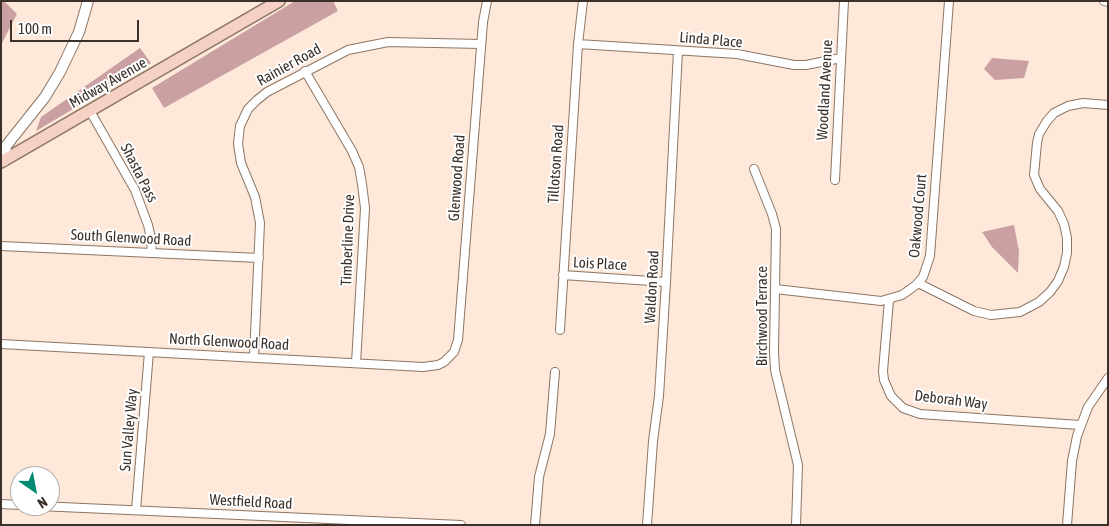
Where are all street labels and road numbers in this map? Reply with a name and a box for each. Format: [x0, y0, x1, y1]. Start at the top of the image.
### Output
street label: Linda Place [679, 28, 743, 52]
street label: Woodland Avenue [813, 39, 837, 141]
street label: Rainier Road [254, 40, 324, 90]
street label: Midway Avenue [66, 54, 150, 112]
street label: Tillotson Road [544, 124, 568, 204]
street label: Glenwood Road [445, 134, 469, 222]
street label: Shasta Pass [116, 140, 162, 206]
street label: Oakwood Court [905, 173, 931, 259]
street label: Timberline Drive [337, 194, 359, 286]
street label: South Glenwood Road [70, 226, 192, 250]
street label: Waldon Road [641, 250, 663, 324]
street label: Lois Place [572, 254, 628, 274]
street label: Birchwood Terrace [753, 266, 771, 366]
street label: North Glenwood Road [168, 330, 290, 354]
street label: Deborah Way [913, 387, 989, 413]
street label: Sun Valley Way [116, 388, 142, 472]
street label: Westfield Road [209, 491, 293, 513]

